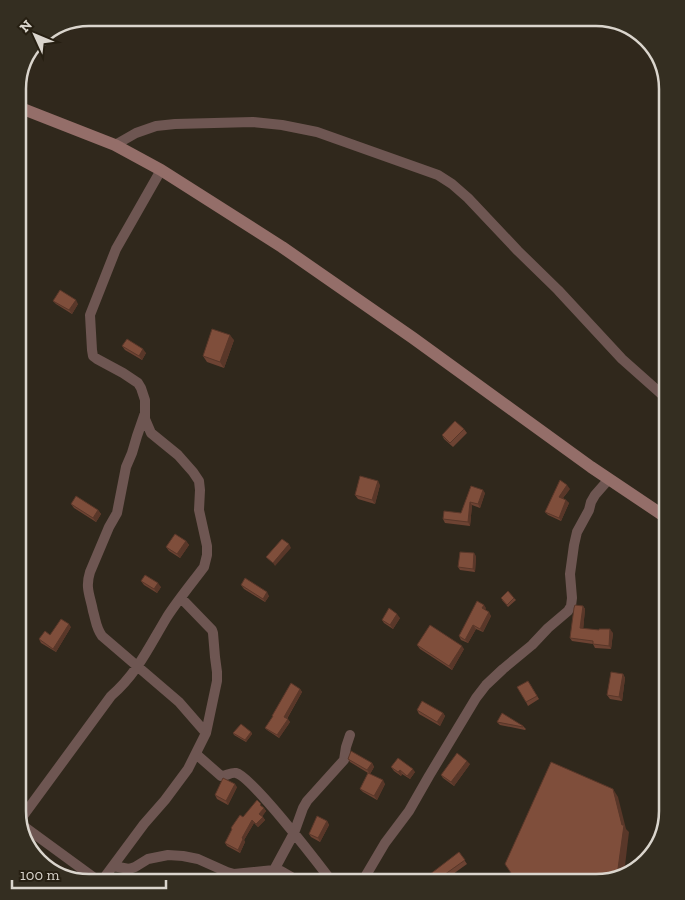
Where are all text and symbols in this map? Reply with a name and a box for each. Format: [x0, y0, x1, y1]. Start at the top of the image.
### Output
north arrow [10, 10, 60, 60]
text: N [16, 16, 36, 36]
scale bar [12, 858, 166, 890]
text: 100 m [20, 866, 59, 884]

